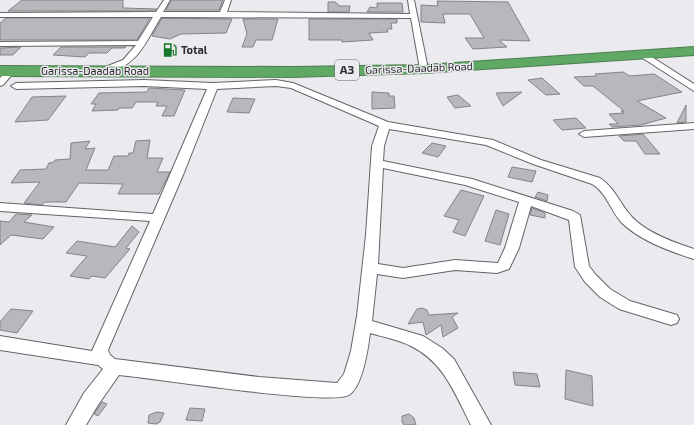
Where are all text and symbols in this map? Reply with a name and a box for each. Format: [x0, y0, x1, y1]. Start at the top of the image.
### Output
fuel station icon: Total [162, 42, 178, 58]
place label: Total [181, 43, 208, 56]
street label: Garissa-Daadab Road [365, 59, 473, 76]
road number: A3 [335, 60, 359, 80]
street label: Garissa-Daadab Road [41, 64, 149, 77]

